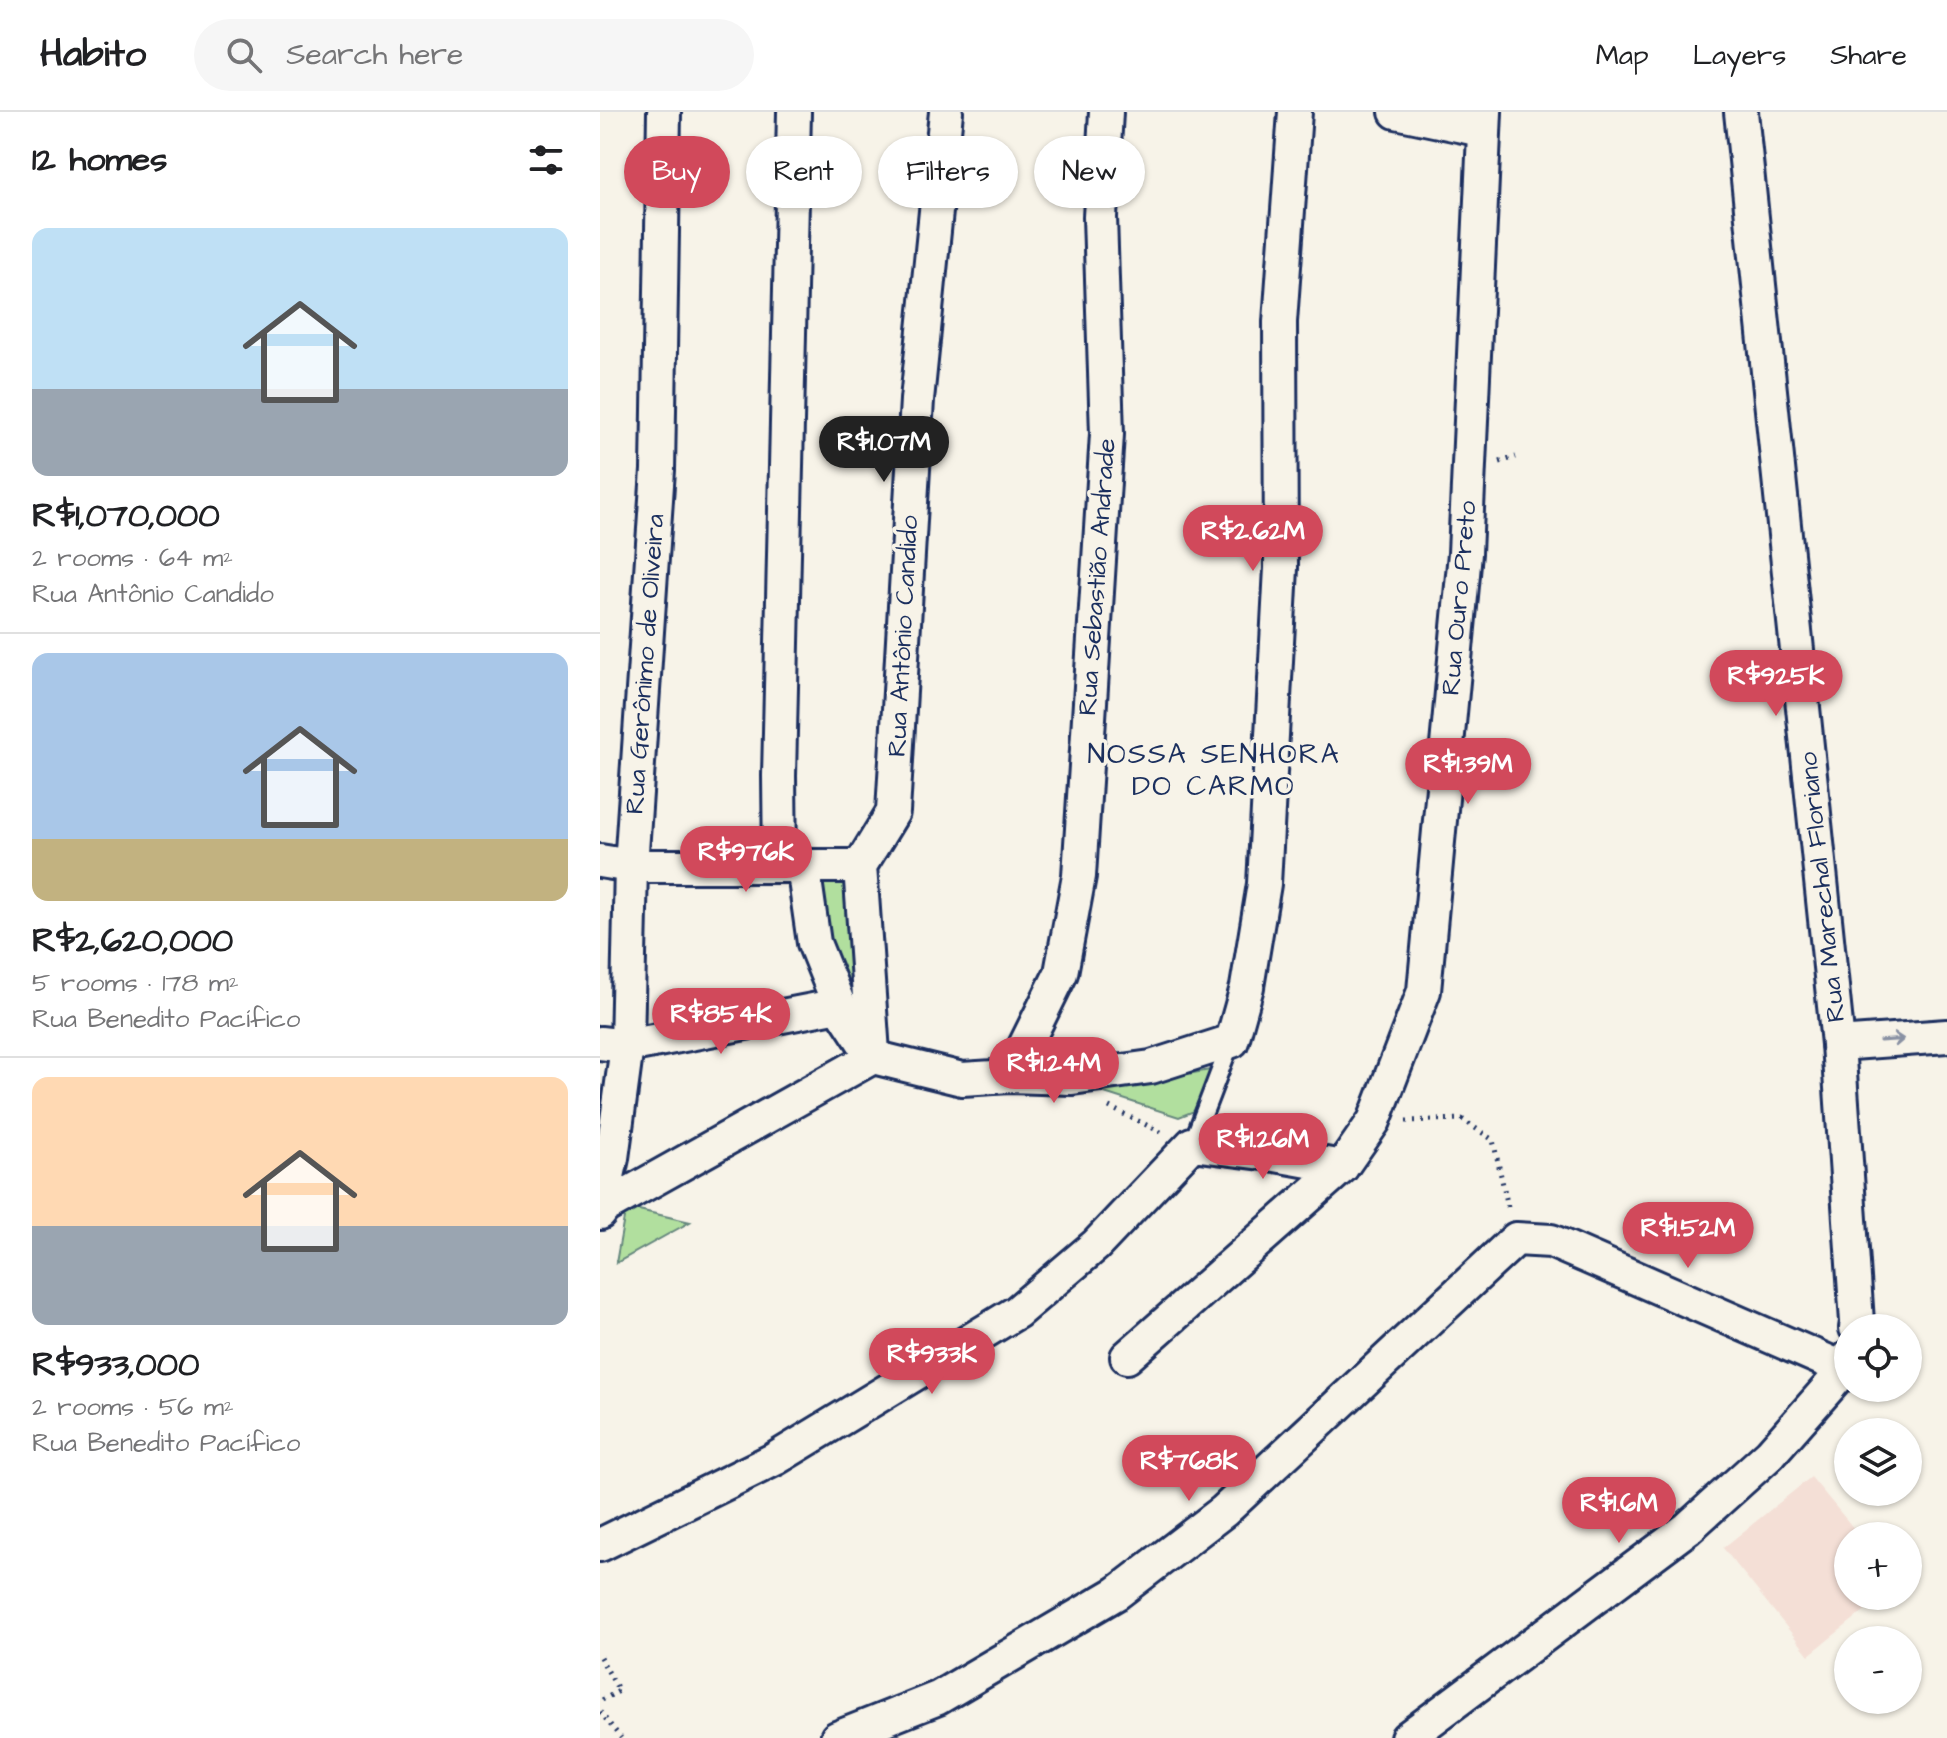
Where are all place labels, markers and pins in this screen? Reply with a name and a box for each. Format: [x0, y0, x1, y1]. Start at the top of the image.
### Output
pin: R$1.07M [810, 416, 958, 484]
pin: R$2.62M [1179, 505, 1327, 573]
pin: R$925K [1711, 650, 1841, 718]
pin: R$1.39M [1394, 738, 1542, 806]
pin: R$976K [681, 826, 811, 894]
pin: R$854K [656, 988, 786, 1056]
pin: R$1.24M [980, 1037, 1128, 1105]
pin: R$1.26M [1189, 1113, 1337, 1181]
pin: R$1.52M [1614, 1202, 1762, 1270]
pin: R$933K [867, 1328, 997, 1396]
pin: R$768K [1124, 1435, 1254, 1503]
pin: R$1.6M [1554, 1477, 1684, 1545]

